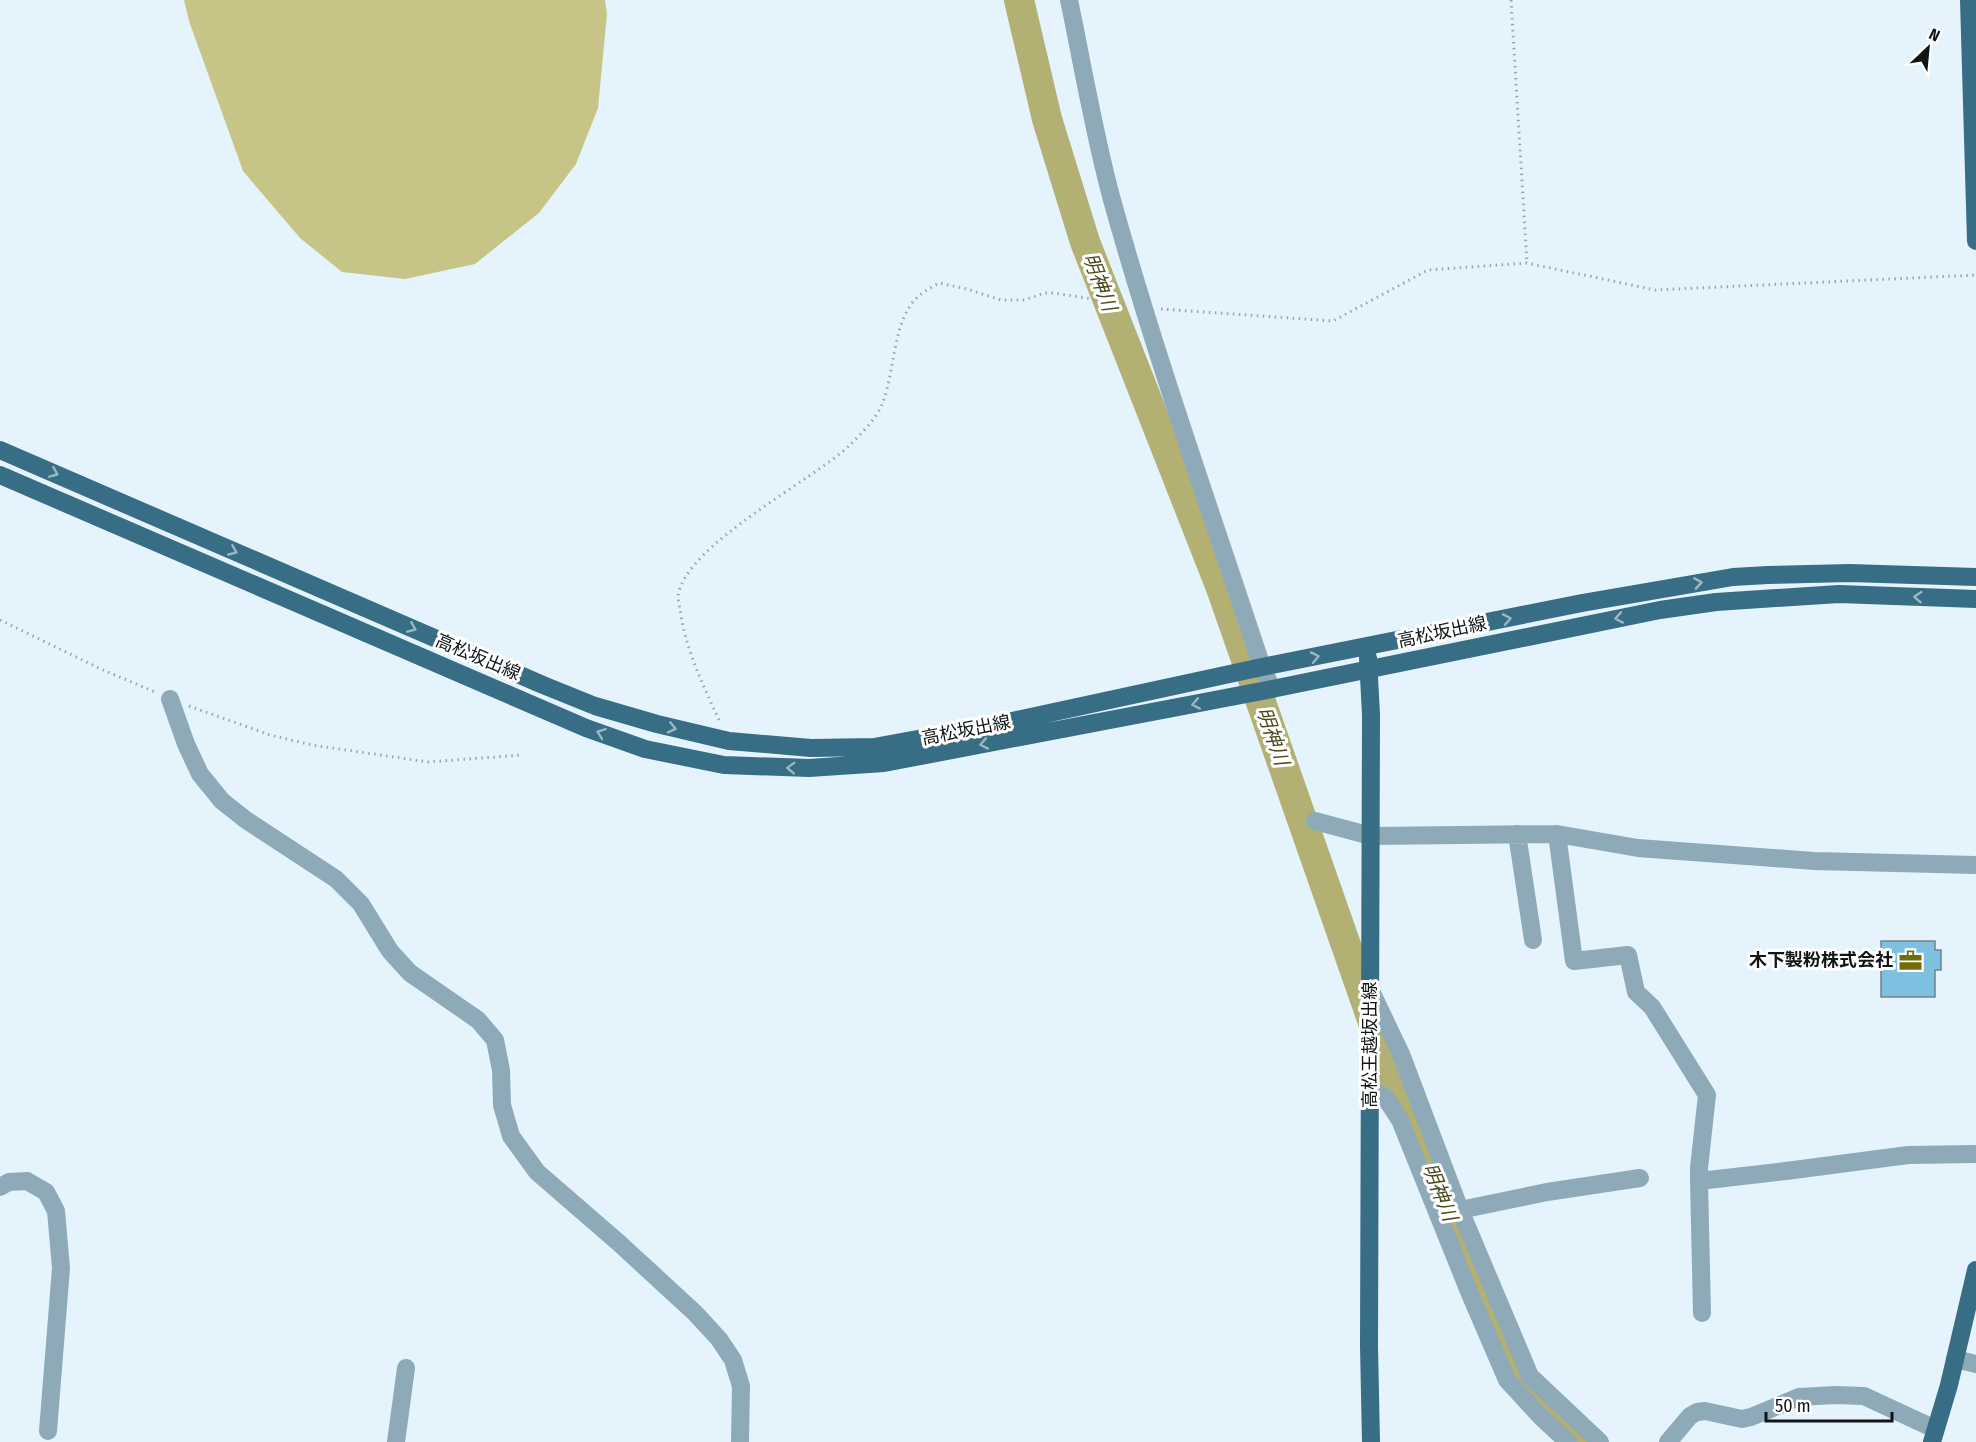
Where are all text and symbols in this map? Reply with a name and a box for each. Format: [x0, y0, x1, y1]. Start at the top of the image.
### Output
north arrow [1898, 18, 1958, 78]
text: N [1926, 24, 1943, 46]
water label: 明神川 [1078, 250, 1123, 316]
one-way arrow [47, 466, 58, 478]
one-way arrow [226, 544, 237, 556]
one-way arrow [1693, 577, 1703, 590]
one-way arrow [1913, 591, 1922, 604]
one-way arrow [1614, 611, 1624, 624]
street label: 高松坂出線 [1396, 612, 1488, 652]
one-way arrow [1501, 613, 1511, 626]
one-way arrow [405, 621, 416, 633]
street label: 高松坂出線 [432, 629, 524, 685]
one-way arrow [1310, 651, 1320, 664]
one-way arrow [1192, 697, 1202, 710]
water label: 明神川 [1252, 704, 1295, 770]
street label: 高松坂出線 [920, 711, 1012, 749]
one-way arrow [667, 720, 677, 733]
one-way arrow [596, 727, 606, 740]
one-way arrow [979, 737, 989, 750]
one-way arrow [787, 761, 796, 774]
office icon: 木下製粉株式会社 [1898, 947, 1924, 973]
place label: 木下製粉株式会社 [1749, 949, 1893, 971]
street label: 高松王越坂出線 [1359, 982, 1381, 1108]
water label: 明神川 [1418, 1160, 1463, 1226]
scale bar [1766, 1385, 1892, 1423]
text: 50 m [1775, 1395, 1811, 1417]

